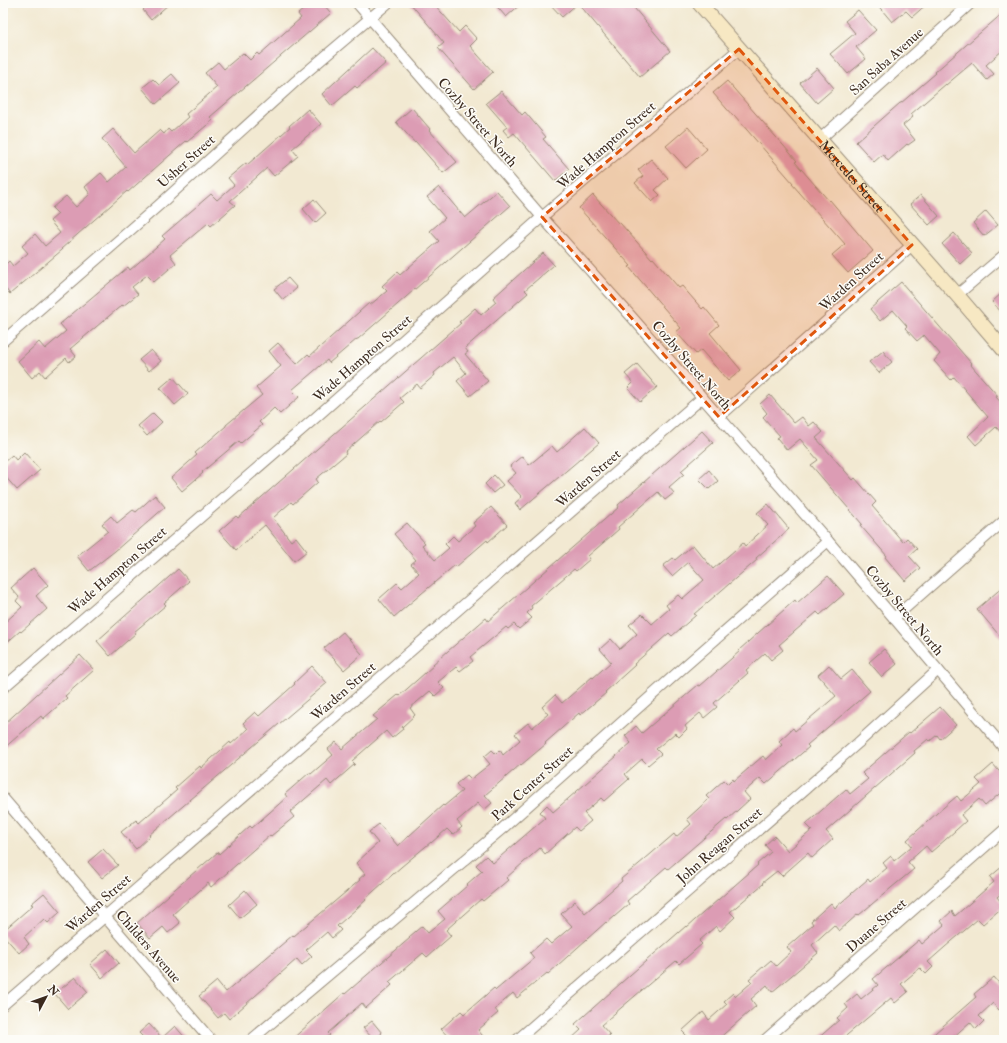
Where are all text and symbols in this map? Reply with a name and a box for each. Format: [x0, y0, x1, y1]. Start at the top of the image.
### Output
street label: San Saba Avenue [846, 24, 927, 99]
street label: Cozby Street North [434, 74, 521, 171]
street label: Wade Hampton Street [553, 98, 660, 194]
street label: Usher Street [154, 131, 219, 192]
street label: Mercedes Street [815, 137, 888, 216]
street label: Warden Street [815, 248, 887, 315]
street label: Wade Hampton Street [309, 311, 416, 407]
street label: Cozby Street North [648, 317, 735, 414]
street label: Warden Street [552, 445, 625, 512]
street label: Wade Hampton Street [64, 523, 171, 619]
street label: Cozby Street North [861, 562, 948, 660]
street label: Warden Street [307, 658, 380, 725]
street label: Park Center Street [488, 742, 577, 824]
street label: John Reagan Street [672, 803, 766, 888]
street label: Warden Street [62, 870, 135, 937]
street label: Duane Street [843, 894, 910, 956]
street label: Childers Avenue [112, 906, 185, 986]
north arrow [26, 977, 66, 1017]
text: N [44, 982, 62, 1000]

